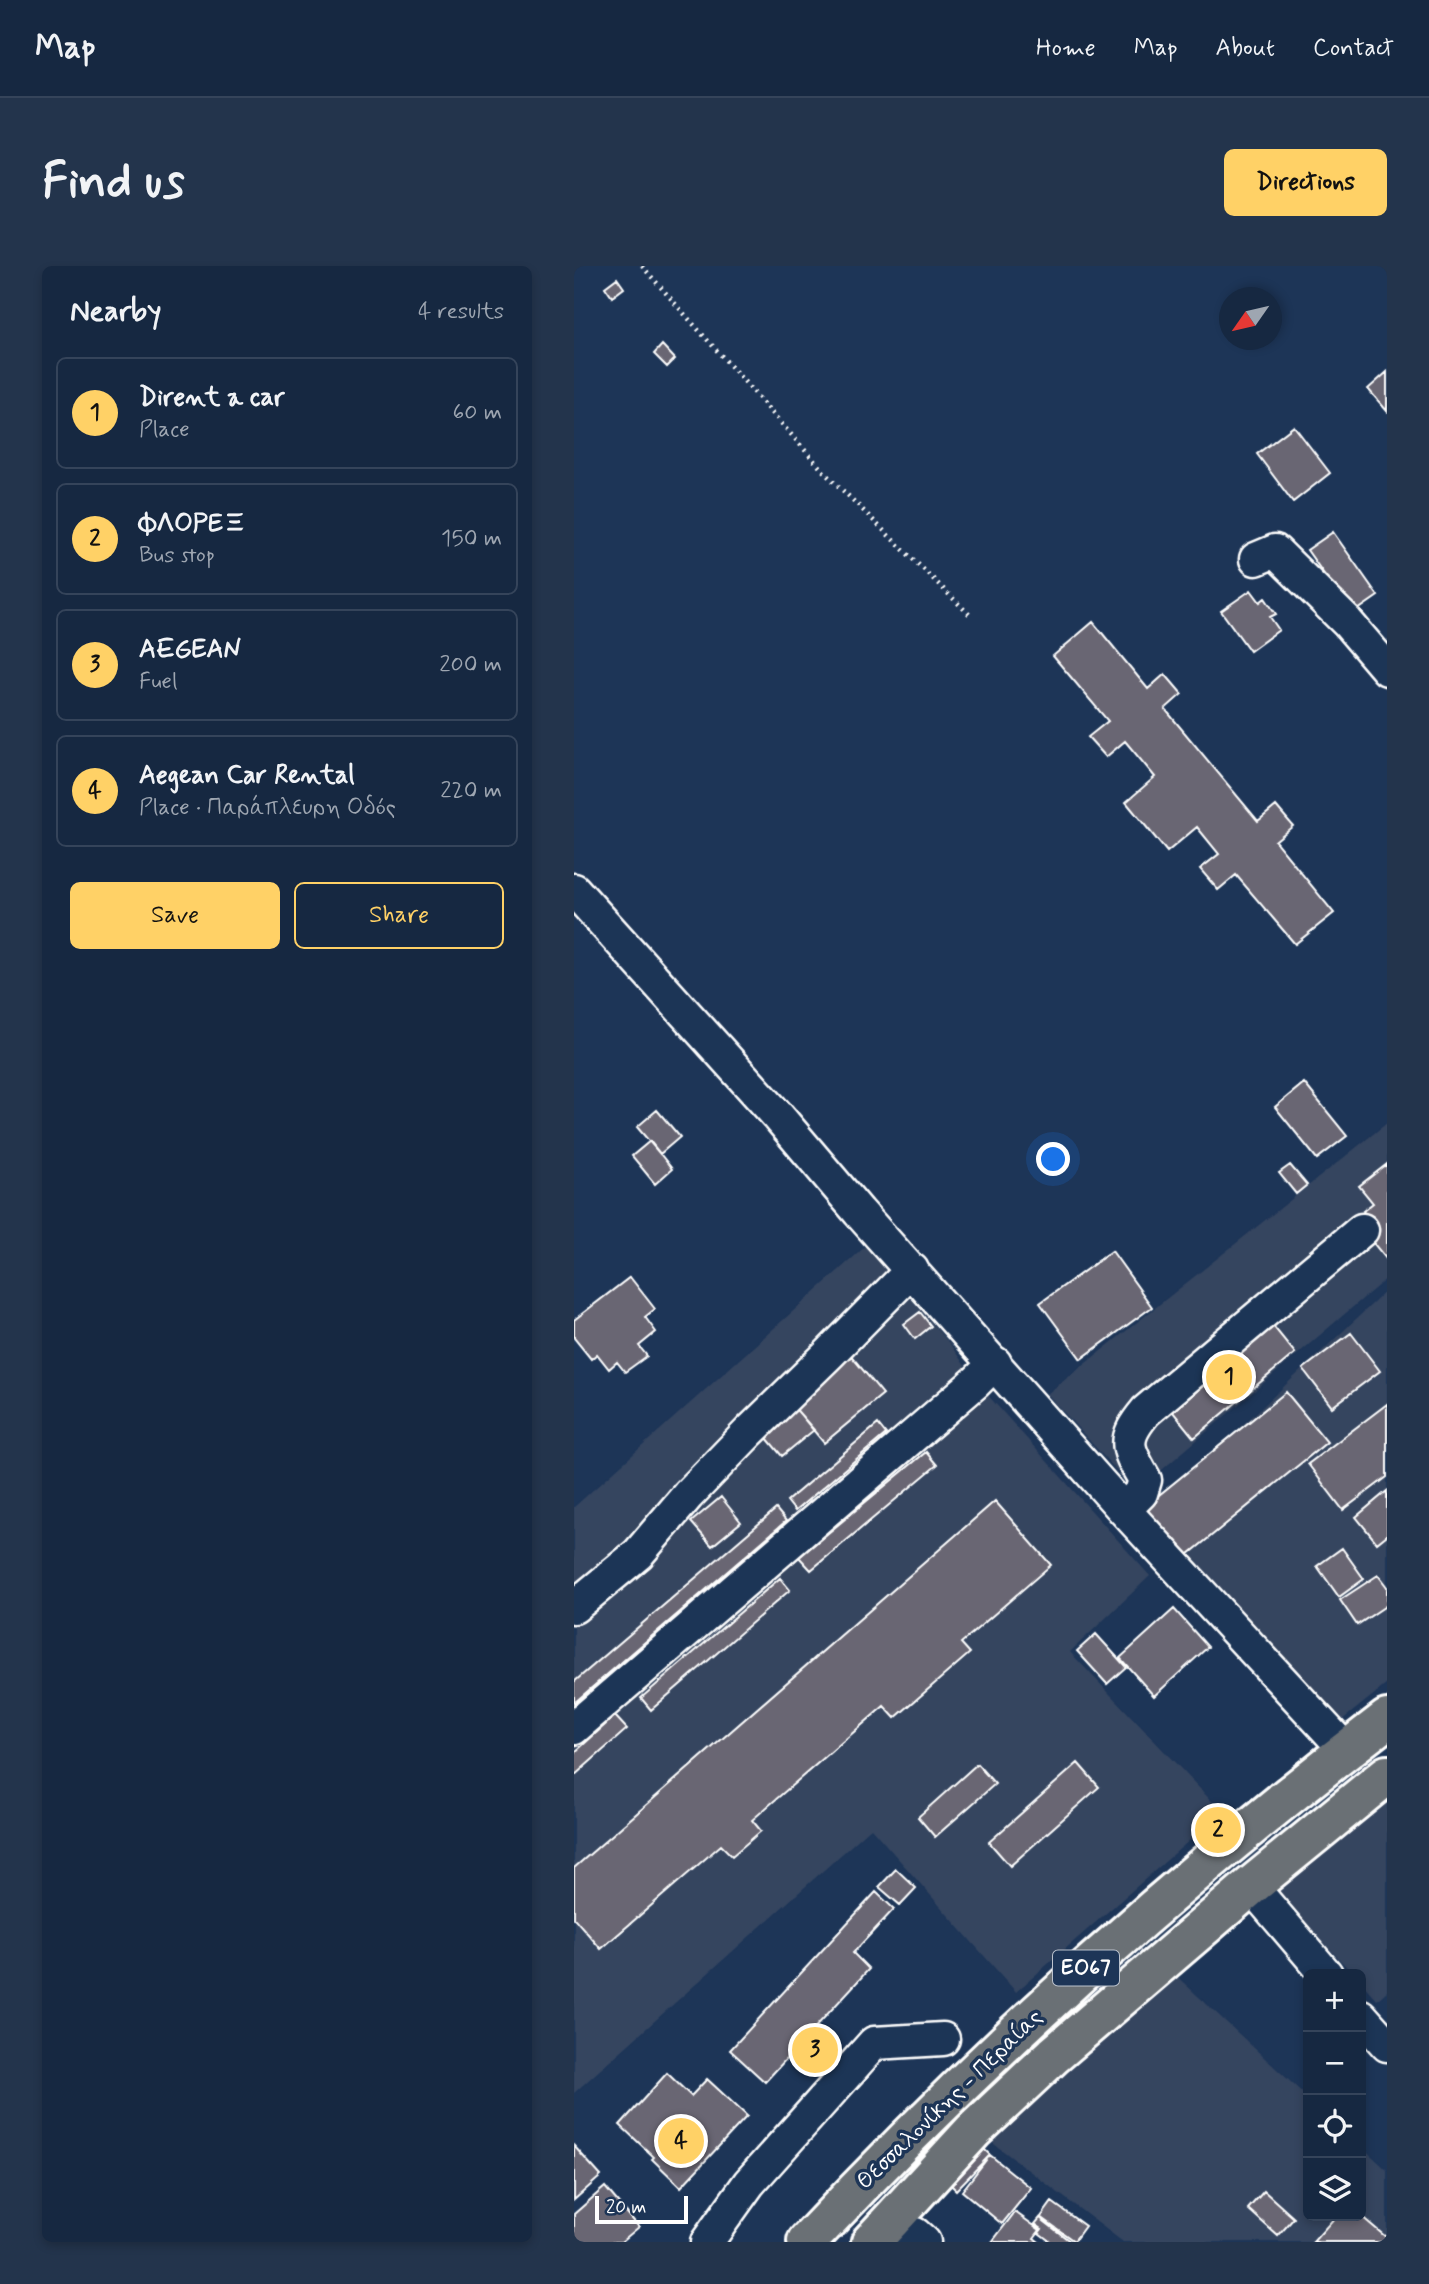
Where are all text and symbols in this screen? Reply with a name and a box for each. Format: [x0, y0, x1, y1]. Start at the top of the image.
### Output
text: Map [35, 26, 95, 70]
text: Home [1036, 33, 1096, 64]
text: Map [1134, 33, 1178, 64]
text: About [1216, 33, 1275, 64]
text: Contact [1313, 33, 1394, 64]
button: Directions [1224, 149, 1387, 216]
text: Find us [42, 150, 185, 215]
north arrow [1219, 287, 1282, 350]
text: Nearby [70, 292, 161, 331]
text: 4 results [418, 297, 504, 327]
text: Dirent a car [139, 381, 285, 415]
text: 1 [90, 398, 100, 428]
text: 60 m [453, 398, 502, 428]
text: Place [139, 415, 190, 445]
text: ΦΛΟΡΕΞ [139, 507, 244, 541]
text: 2 [89, 524, 101, 554]
text: 150 m [441, 524, 502, 554]
text: Bus stop [139, 541, 215, 571]
text: AEGEAN [139, 633, 242, 667]
text: 3 [90, 650, 100, 680]
text: 200 m [439, 650, 502, 680]
text: Fuel [139, 667, 178, 697]
text: Aegean Car Rental [139, 759, 355, 793]
text: 4 [88, 776, 102, 806]
text: 220 m [440, 776, 502, 806]
text: Place · Παράπλευρη Οδός [139, 793, 396, 823]
button: Save [70, 882, 280, 949]
button: Share [294, 882, 504, 949]
your location [1036, 1142, 1070, 1176]
pin: 1 [1206, 1351, 1252, 1403]
pin: 2 [1195, 1804, 1241, 1856]
road number: ΕΟ67 [1053, 1950, 1119, 1986]
map controls [1303, 1969, 1366, 2221]
button: + [1303, 1969, 1366, 2032]
street label: Θεσσαλονίκης - Περαίας [851, 2003, 1049, 2197]
pin: 3 [792, 2024, 838, 2076]
button: − [1303, 2032, 1366, 2095]
button: locate [1303, 2095, 1366, 2158]
pin: 4 [658, 2115, 704, 2167]
button: layers [1303, 2158, 1366, 2221]
scale bar [595, 2193, 688, 2225]
text: 20 m [606, 2195, 646, 2220]

